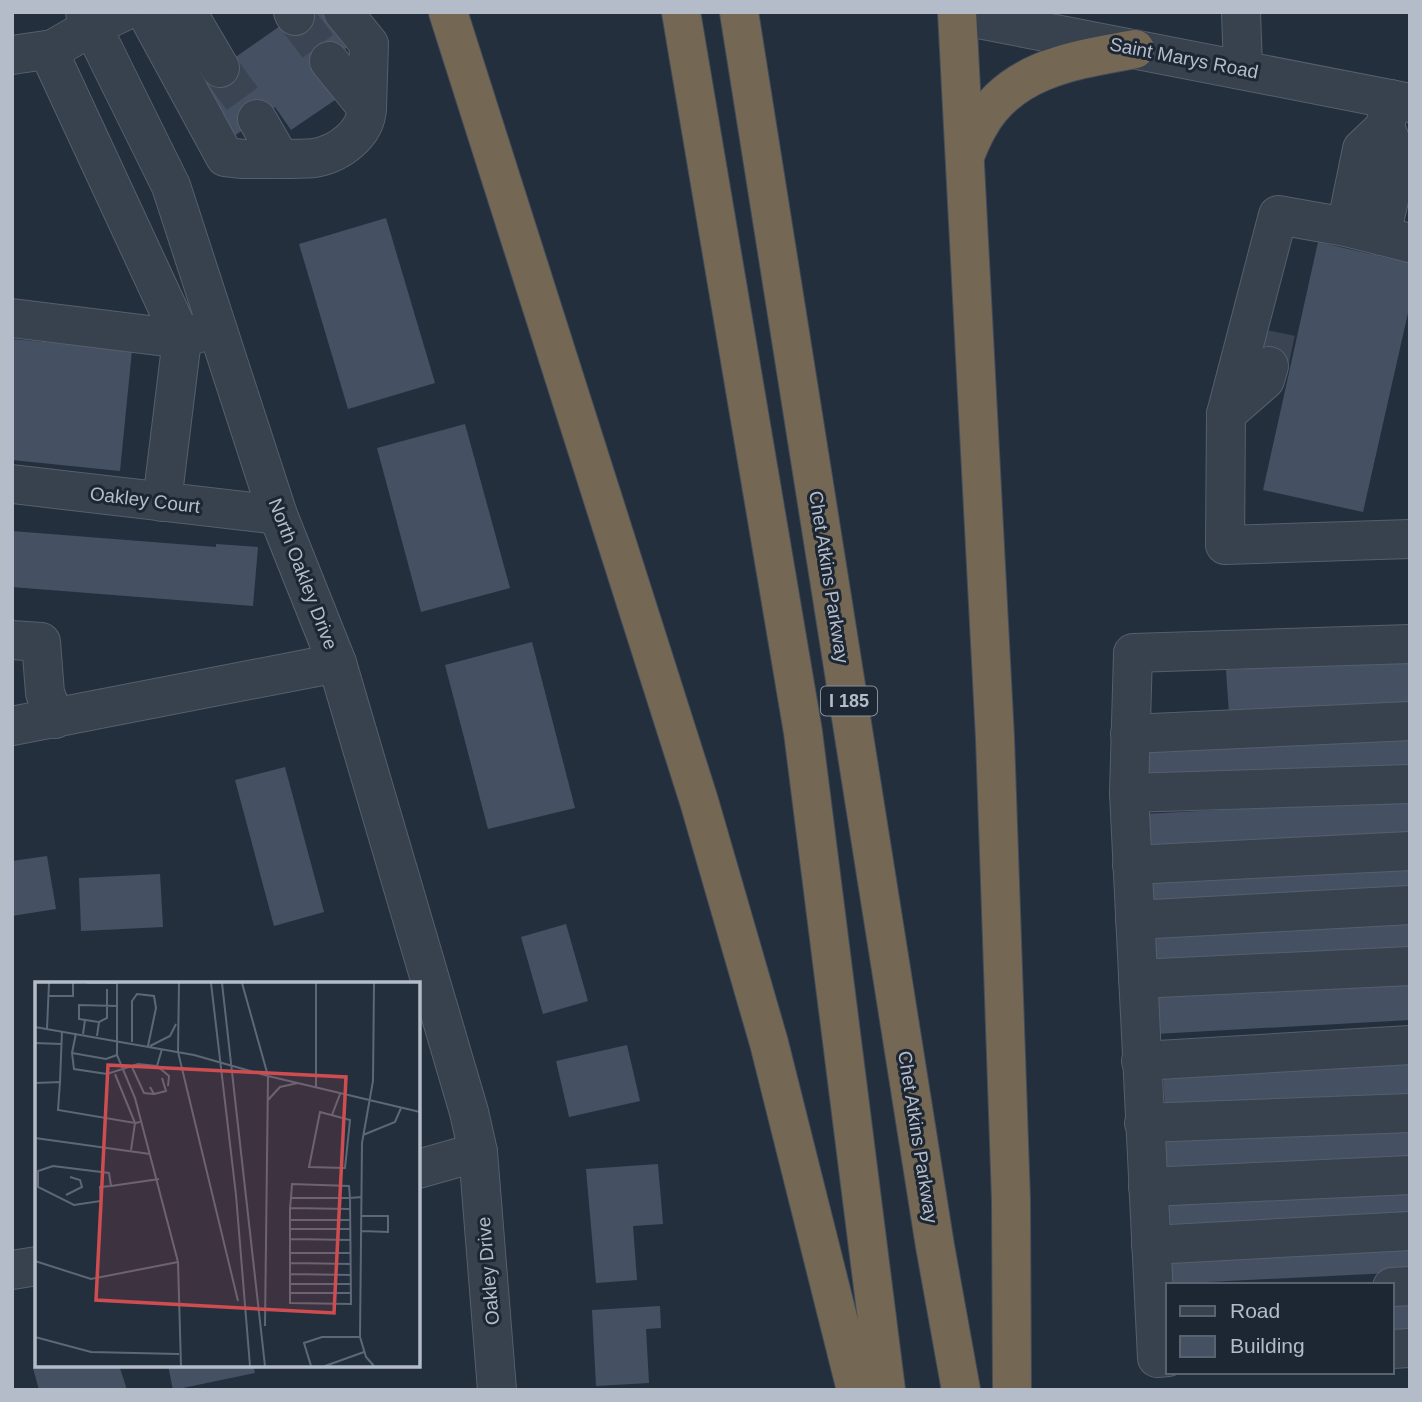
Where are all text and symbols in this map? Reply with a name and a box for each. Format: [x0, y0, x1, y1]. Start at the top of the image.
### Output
street label: Saint Marys Road [1108, 33, 1260, 83]
street label: Oakley Court [89, 483, 202, 517]
street label: Chet Atkins Parkway [805, 489, 853, 665]
street label: North Oakley Drive [264, 495, 342, 653]
road number: I 185 [821, 686, 877, 716]
inset map [35, 982, 420, 1367]
street label: Chet Atkins Parkway [894, 1049, 942, 1225]
street label: Oakley Drive [473, 1216, 503, 1326]
legend [1166, 1283, 1394, 1374]
text: Road [1230, 1299, 1280, 1322]
text: Building [1230, 1334, 1305, 1357]

